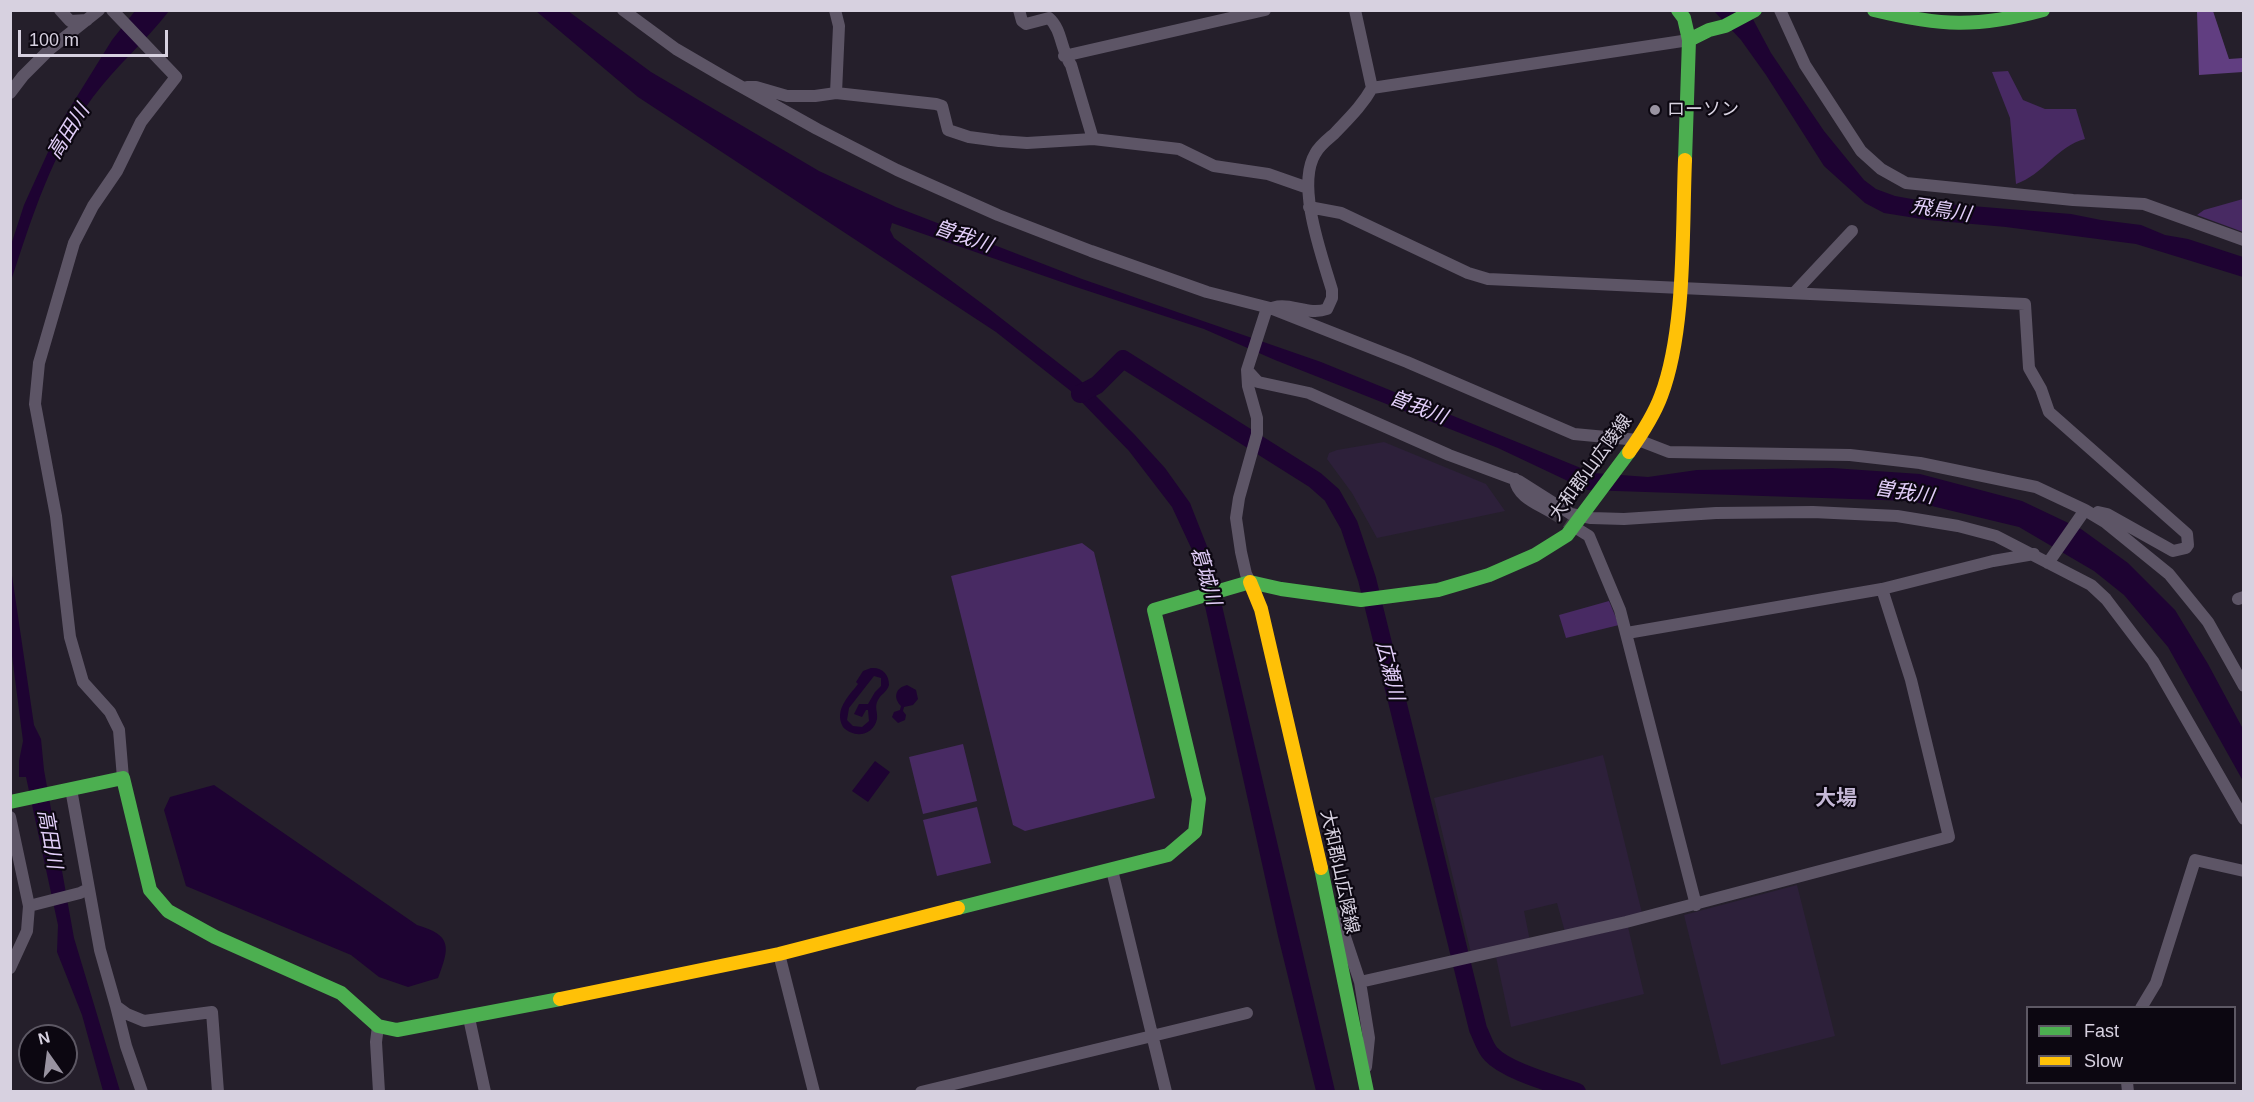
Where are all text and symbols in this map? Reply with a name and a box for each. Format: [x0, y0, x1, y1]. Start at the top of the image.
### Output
scale bar [21, 18, 171, 56]
text: 100 m [29, 30, 79, 50]
place label: ローソン [1667, 99, 1739, 121]
water label: 高田川 [43, 100, 95, 164]
marker: ローソン [1648, 103, 1662, 117]
water label: 飛鳥川 [1909, 194, 1973, 228]
water label: 曽我川 [931, 216, 995, 258]
water label: 曽我川 [1386, 386, 1450, 430]
street label: 大和郡山広陵線 [1545, 411, 1637, 525]
water label: 曽我川 [1872, 476, 1936, 510]
water label: 葛城川 [1185, 544, 1225, 608]
water label: 広瀬川 [1370, 639, 1408, 703]
district label: 大場 [1815, 786, 1857, 812]
water label: 高田川 [32, 807, 66, 871]
street label: 大和郡山広陵線 [1315, 808, 1363, 936]
legend [2026, 1006, 2236, 1084]
text: Fast [2084, 1021, 2119, 1041]
north arrow [18, 1024, 78, 1084]
text: N [36, 1028, 52, 1048]
text: Slow [2084, 1051, 2123, 1071]

